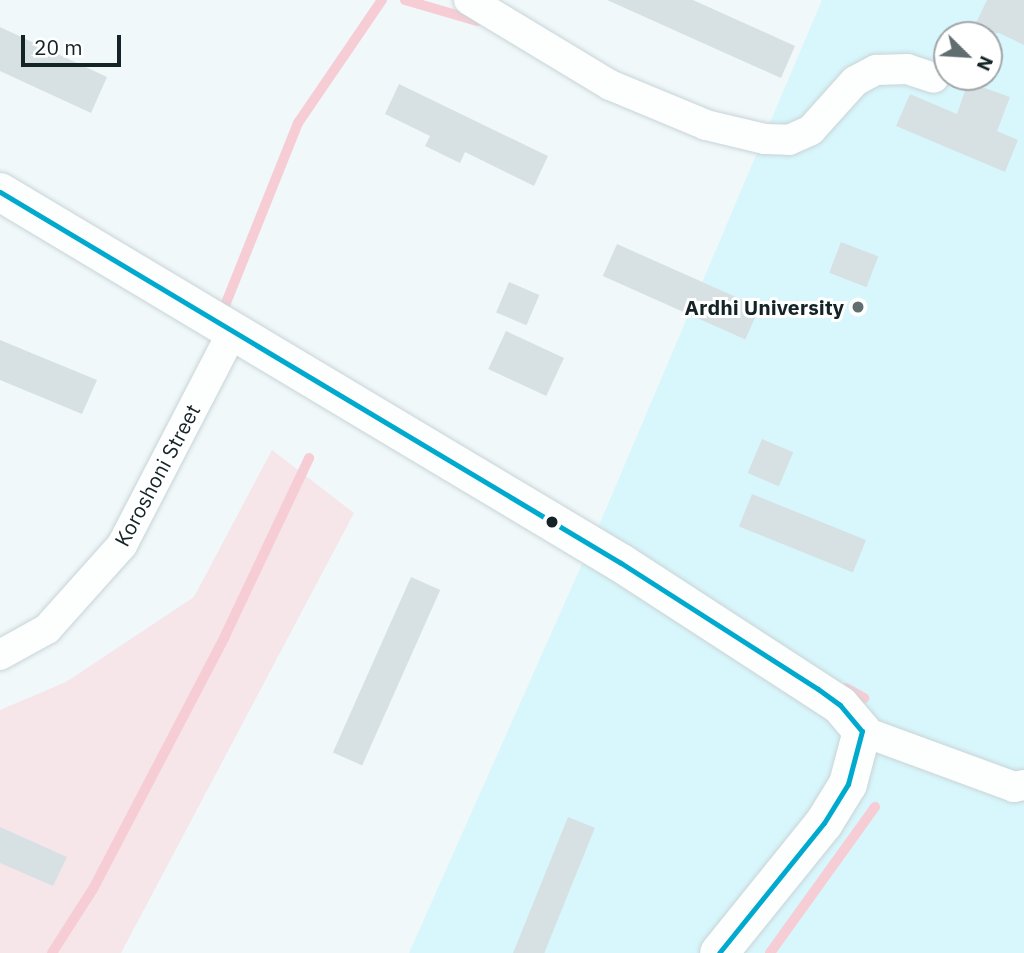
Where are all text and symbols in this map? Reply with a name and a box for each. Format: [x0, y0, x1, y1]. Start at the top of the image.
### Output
scale bar [24, 21, 124, 65]
north arrow [933, 21, 1003, 91]
text: 20 m [34, 33, 83, 61]
text: N [972, 53, 999, 75]
place label: Ardhi University [685, 294, 844, 320]
marker: Ardhi University [850, 299, 866, 315]
street label: Koroshoni Street [109, 400, 205, 550]
unlabelled marker [545, 515, 559, 529]

